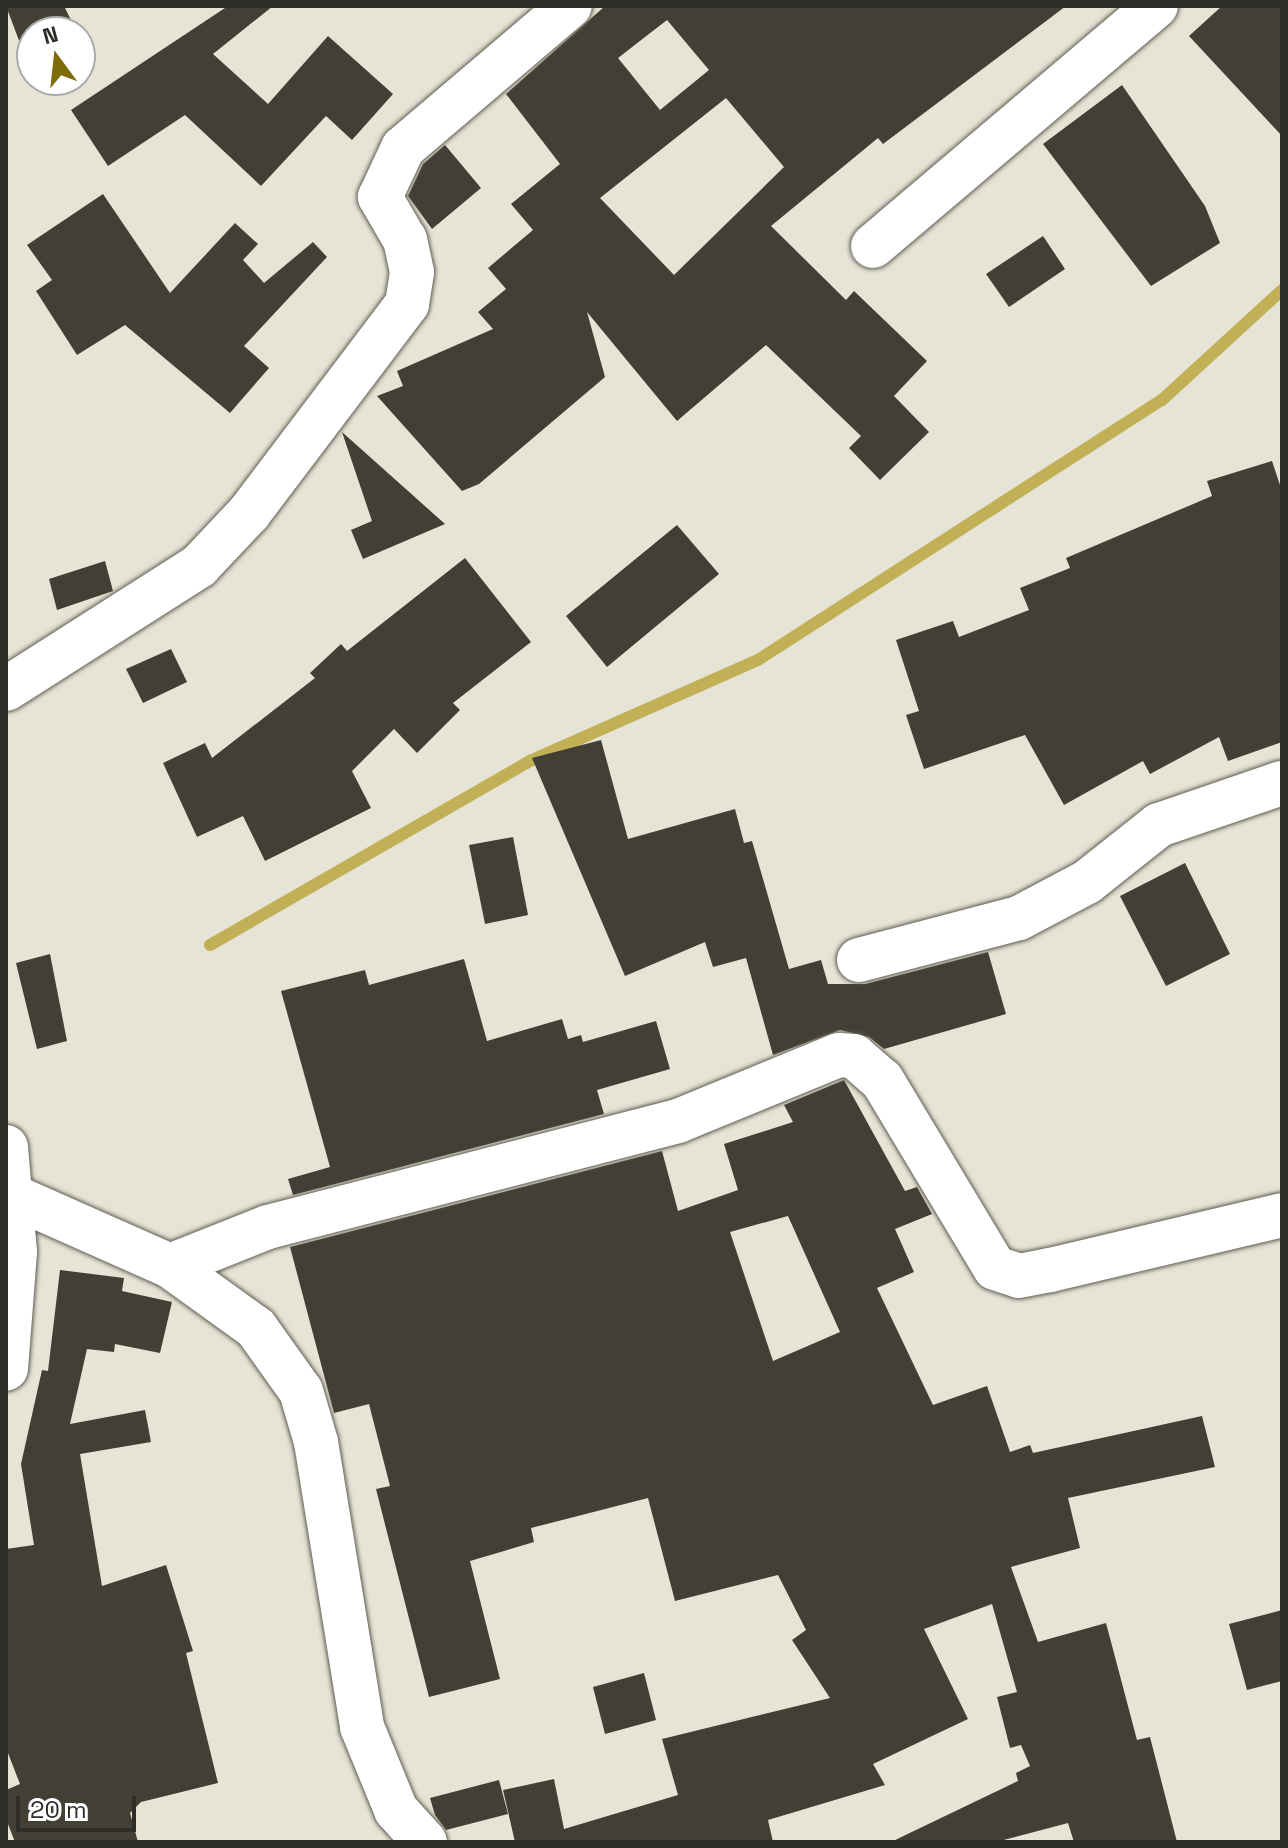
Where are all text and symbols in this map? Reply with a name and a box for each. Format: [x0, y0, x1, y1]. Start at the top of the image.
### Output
north arrow [16, 16, 96, 96]
text: N [40, 19, 61, 50]
scale bar [20, 1780, 140, 1830]
text: 20 m [30, 1794, 87, 1825]

